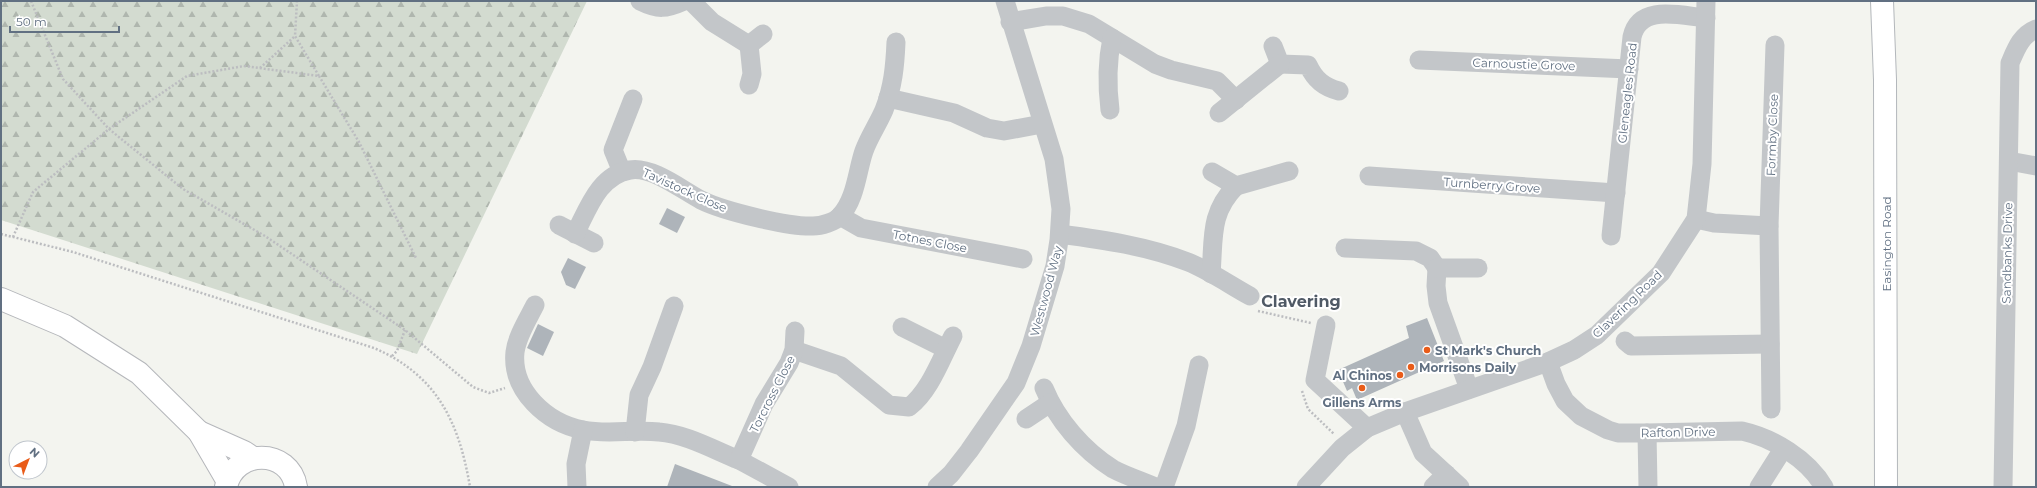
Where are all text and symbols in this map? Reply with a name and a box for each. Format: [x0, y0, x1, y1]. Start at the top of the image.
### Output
scale bar [10, 8, 119, 34]
text: 50 m [16, 14, 47, 29]
street label: Gleneagles Road [1614, 42, 1640, 144]
street label: Carnoustie Grove [1472, 55, 1576, 73]
street label: Formby Close [1763, 94, 1781, 176]
street label: Tavistock Close [641, 165, 729, 215]
street label: Turnberry Grove [1443, 174, 1541, 196]
street label: Easington Road [1879, 196, 1894, 292]
street label: Sandbanks Drive [1999, 202, 2015, 304]
street label: Totnes Close [892, 226, 968, 256]
street label: Westwood Way [1027, 244, 1065, 338]
street label: Clavering Road [1589, 267, 1665, 341]
district label: Clavering [1261, 292, 1341, 311]
place label: St Mark's Church [1435, 343, 1541, 358]
marker: St Mark's Church [1422, 345, 1432, 355]
street label: Torcross Close [746, 353, 798, 435]
place label: Morrisons Daily [1419, 360, 1517, 375]
marker: Morrisons Daily [1406, 362, 1416, 372]
place label: Al Chinos [1332, 368, 1393, 383]
marker: Al Chinos [1395, 370, 1405, 380]
marker: Gillens Arms [1357, 383, 1367, 393]
place label: Gillens Arms [1322, 395, 1402, 410]
street label: Rafton Drive [1641, 424, 1715, 440]
north arrow [8, 440, 48, 480]
text: N [27, 444, 43, 461]

